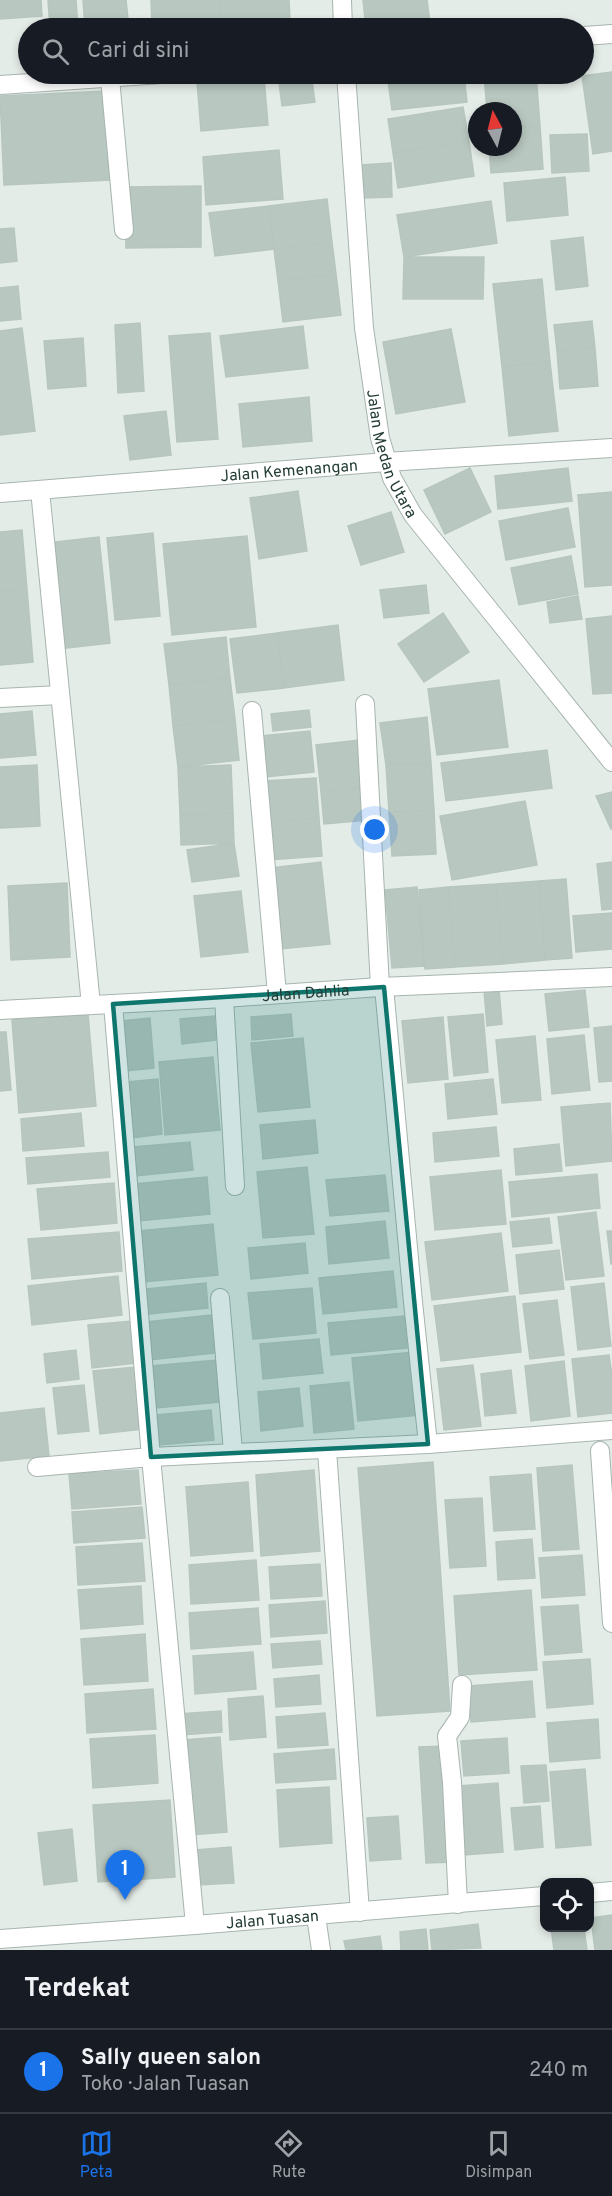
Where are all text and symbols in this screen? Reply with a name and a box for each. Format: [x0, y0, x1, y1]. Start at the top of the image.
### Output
search box [18, 18, 594, 84]
icon: search [39, 35, 72, 68]
text: Cari di sini [87, 38, 189, 65]
north arrow [468, 102, 522, 156]
street label: Jalan Medan Utara [361, 388, 421, 522]
street label: Jalan Kemenangan [220, 456, 359, 487]
your location [360, 815, 389, 844]
street label: Jalan Dahlia [261, 981, 350, 1007]
pin: 1 [106, 1850, 144, 1900]
map controls [540, 1878, 594, 1932]
button: locate [540, 1878, 594, 1932]
street label: Jalan Tuasan [225, 1907, 320, 1934]
text: Terdekat [24, 1973, 130, 2006]
text: Sally queen salon [81, 2045, 261, 2072]
text: 1 [40, 2058, 48, 2084]
text: 240 m [529, 2058, 588, 2084]
text: Toko · Jalan Tuasan [81, 2072, 249, 2098]
tab: Peta [80, 2127, 113, 2183]
tab: Rute [272, 2127, 306, 2183]
tab: Disimpan [465, 2127, 532, 2183]

